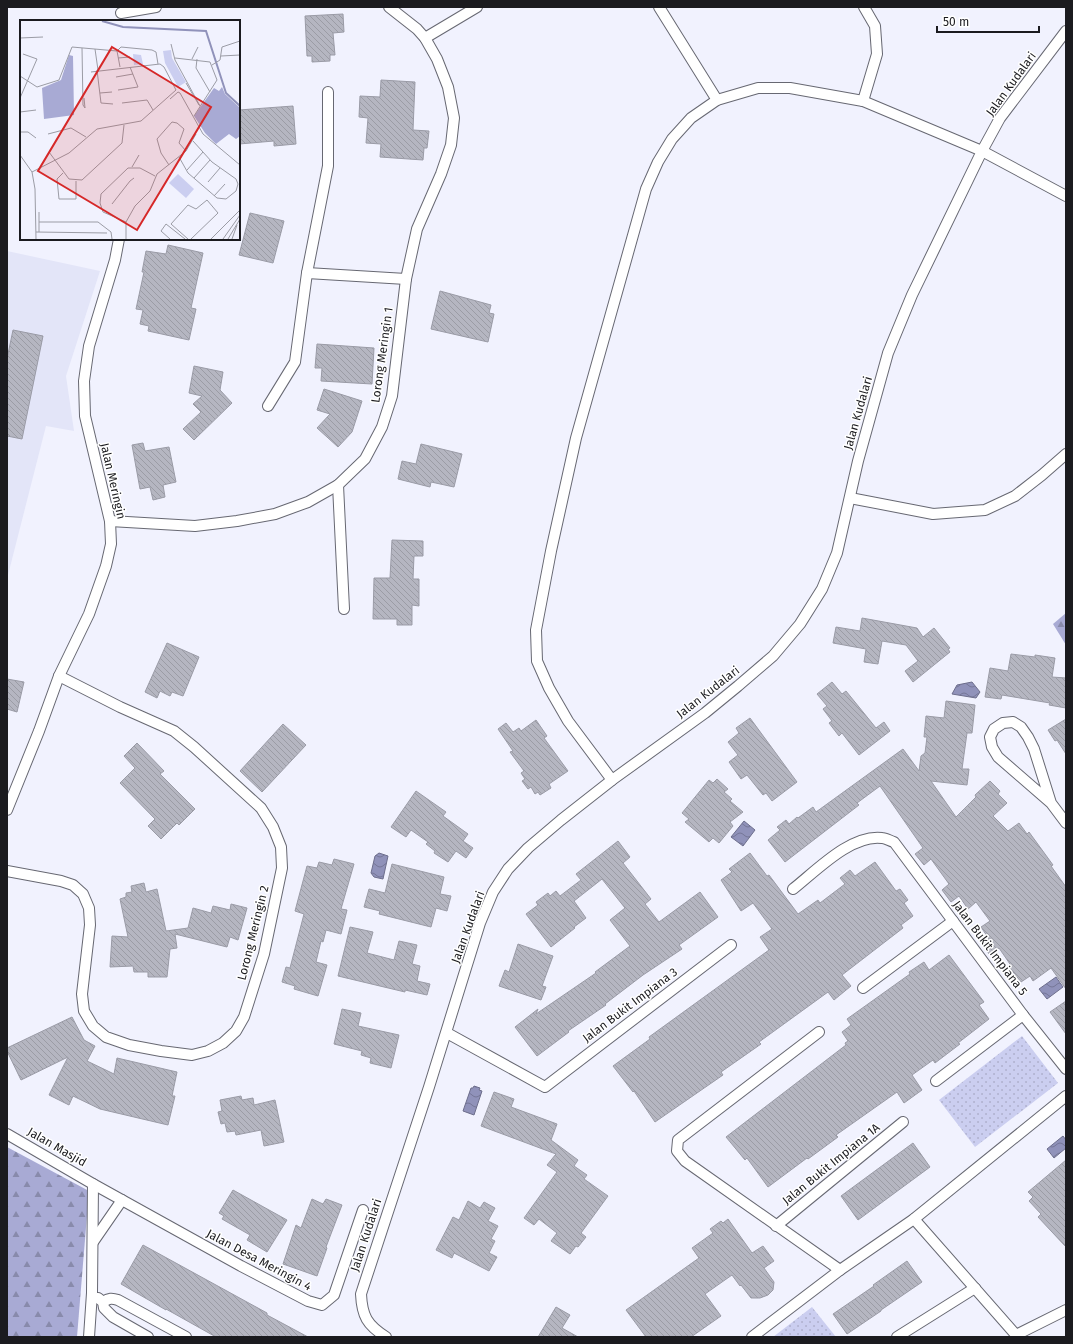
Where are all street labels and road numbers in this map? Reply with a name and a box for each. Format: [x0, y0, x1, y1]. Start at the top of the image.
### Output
street label: Jalan Kudalari [983, 49, 1039, 119]
street label: Lorong Meringin 1 [368, 306, 396, 404]
street label: Jalan Kudalari [841, 375, 875, 451]
street label: Jalan Meringin [97, 441, 129, 521]
street label: Jalan Kudalari [674, 663, 742, 721]
street label: Lorong Meringin 2 [234, 884, 272, 982]
street label: Jalan Kudalari [448, 889, 488, 965]
street label: Jalan Bukit Impiana 5 [950, 898, 1030, 998]
street label: Jalan Bukit Impiana 3 [580, 965, 680, 1045]
street label: Jalan Bukit Impiana 1A [779, 1120, 883, 1208]
street label: Jalan Masjid [25, 1125, 89, 1169]
street label: Jalan Kudalari [348, 1197, 384, 1273]
street label: Jalan Desa Meringin 4 [204, 1226, 314, 1294]

